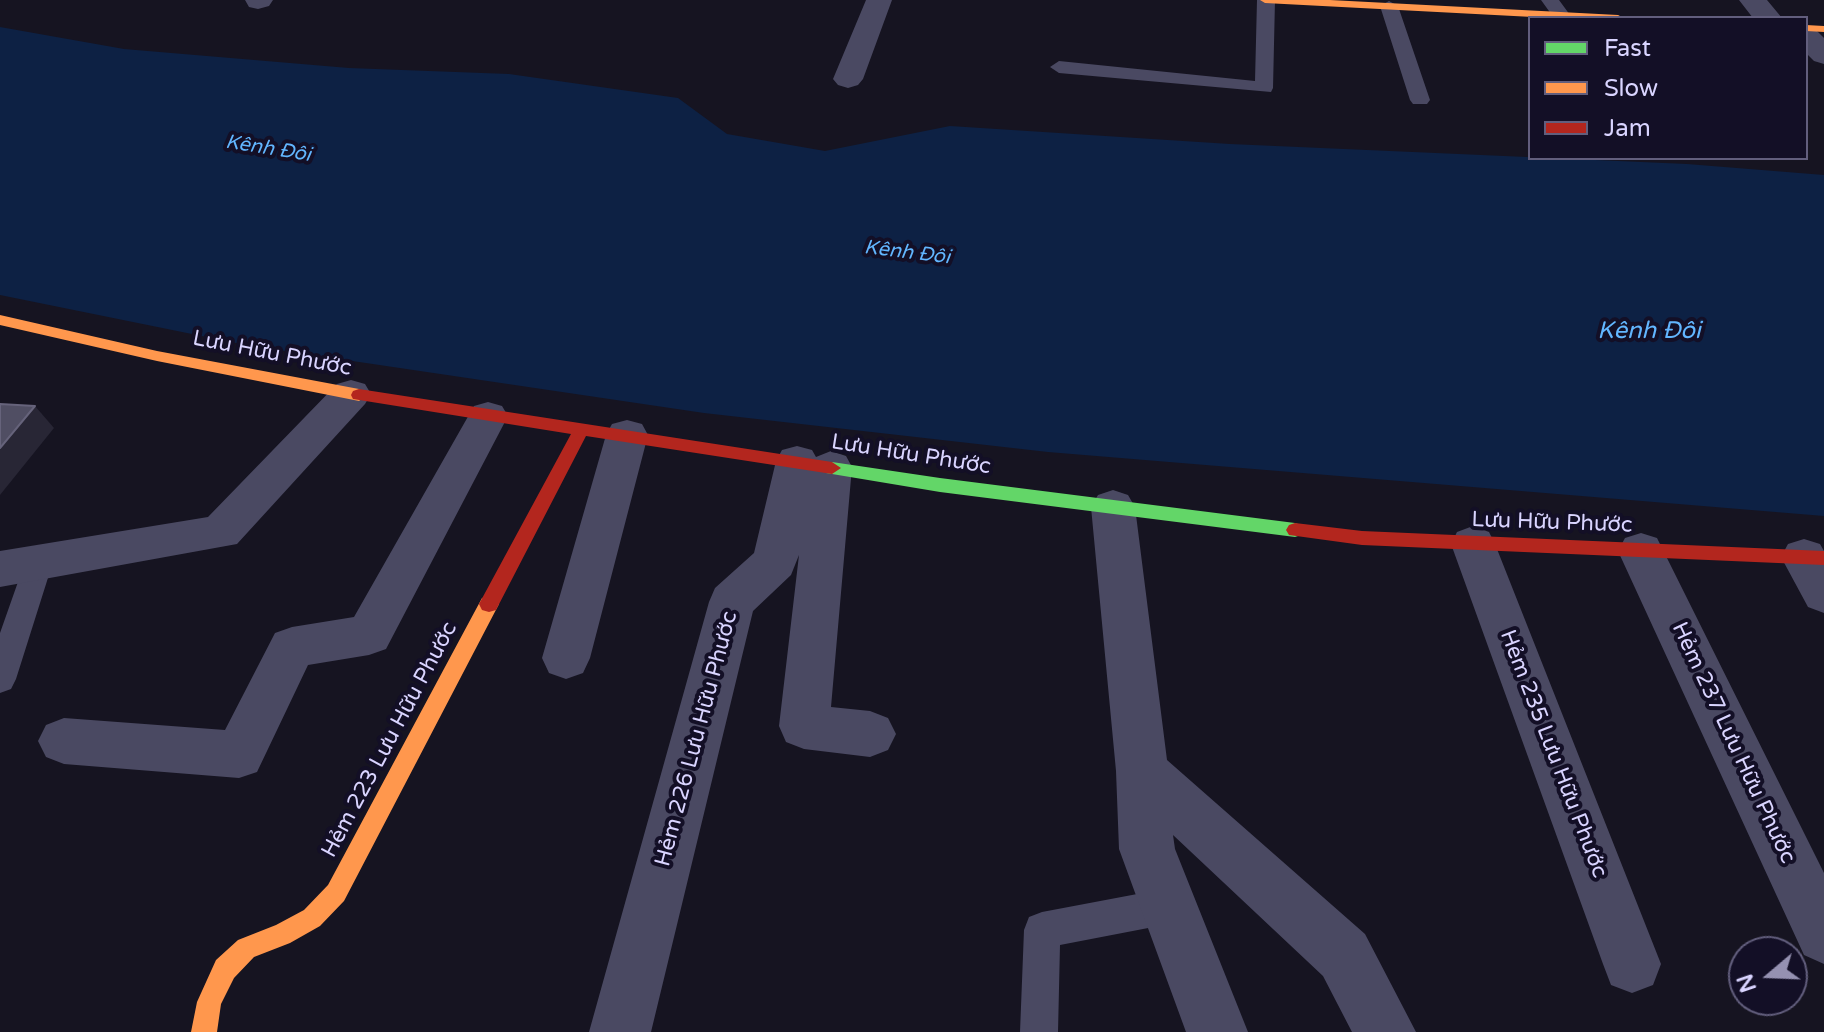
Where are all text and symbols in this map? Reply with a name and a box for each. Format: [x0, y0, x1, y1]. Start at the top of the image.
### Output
legend [1528, 16, 1808, 160]
text: Fast [1604, 34, 1651, 63]
text: Slow [1604, 74, 1658, 103]
text: Jam [1604, 114, 1651, 143]
water label: Kênh Đôi [224, 130, 312, 168]
water label: Kênh Đôi [863, 236, 951, 270]
water label: Kênh Đôi [1597, 318, 1701, 346]
street label: Lưu Hữu Phước [190, 326, 354, 382]
street label: Lưu Hữu Phước [829, 429, 993, 481]
street label: Lưu Hữu Phước [1471, 507, 1633, 539]
street label: Hẻm 226 Lưu Hữu Phước [650, 609, 744, 869]
street label: Hẻm 223 Lưu Hữu Phước [317, 618, 463, 862]
street label: Hẻm 237 Lưu Hữu Phước [1665, 618, 1801, 868]
street label: Hẻm 235 Lưu Hữu Phước [1494, 627, 1612, 881]
north arrow [1728, 936, 1808, 1016]
text: N [1732, 971, 1762, 996]

